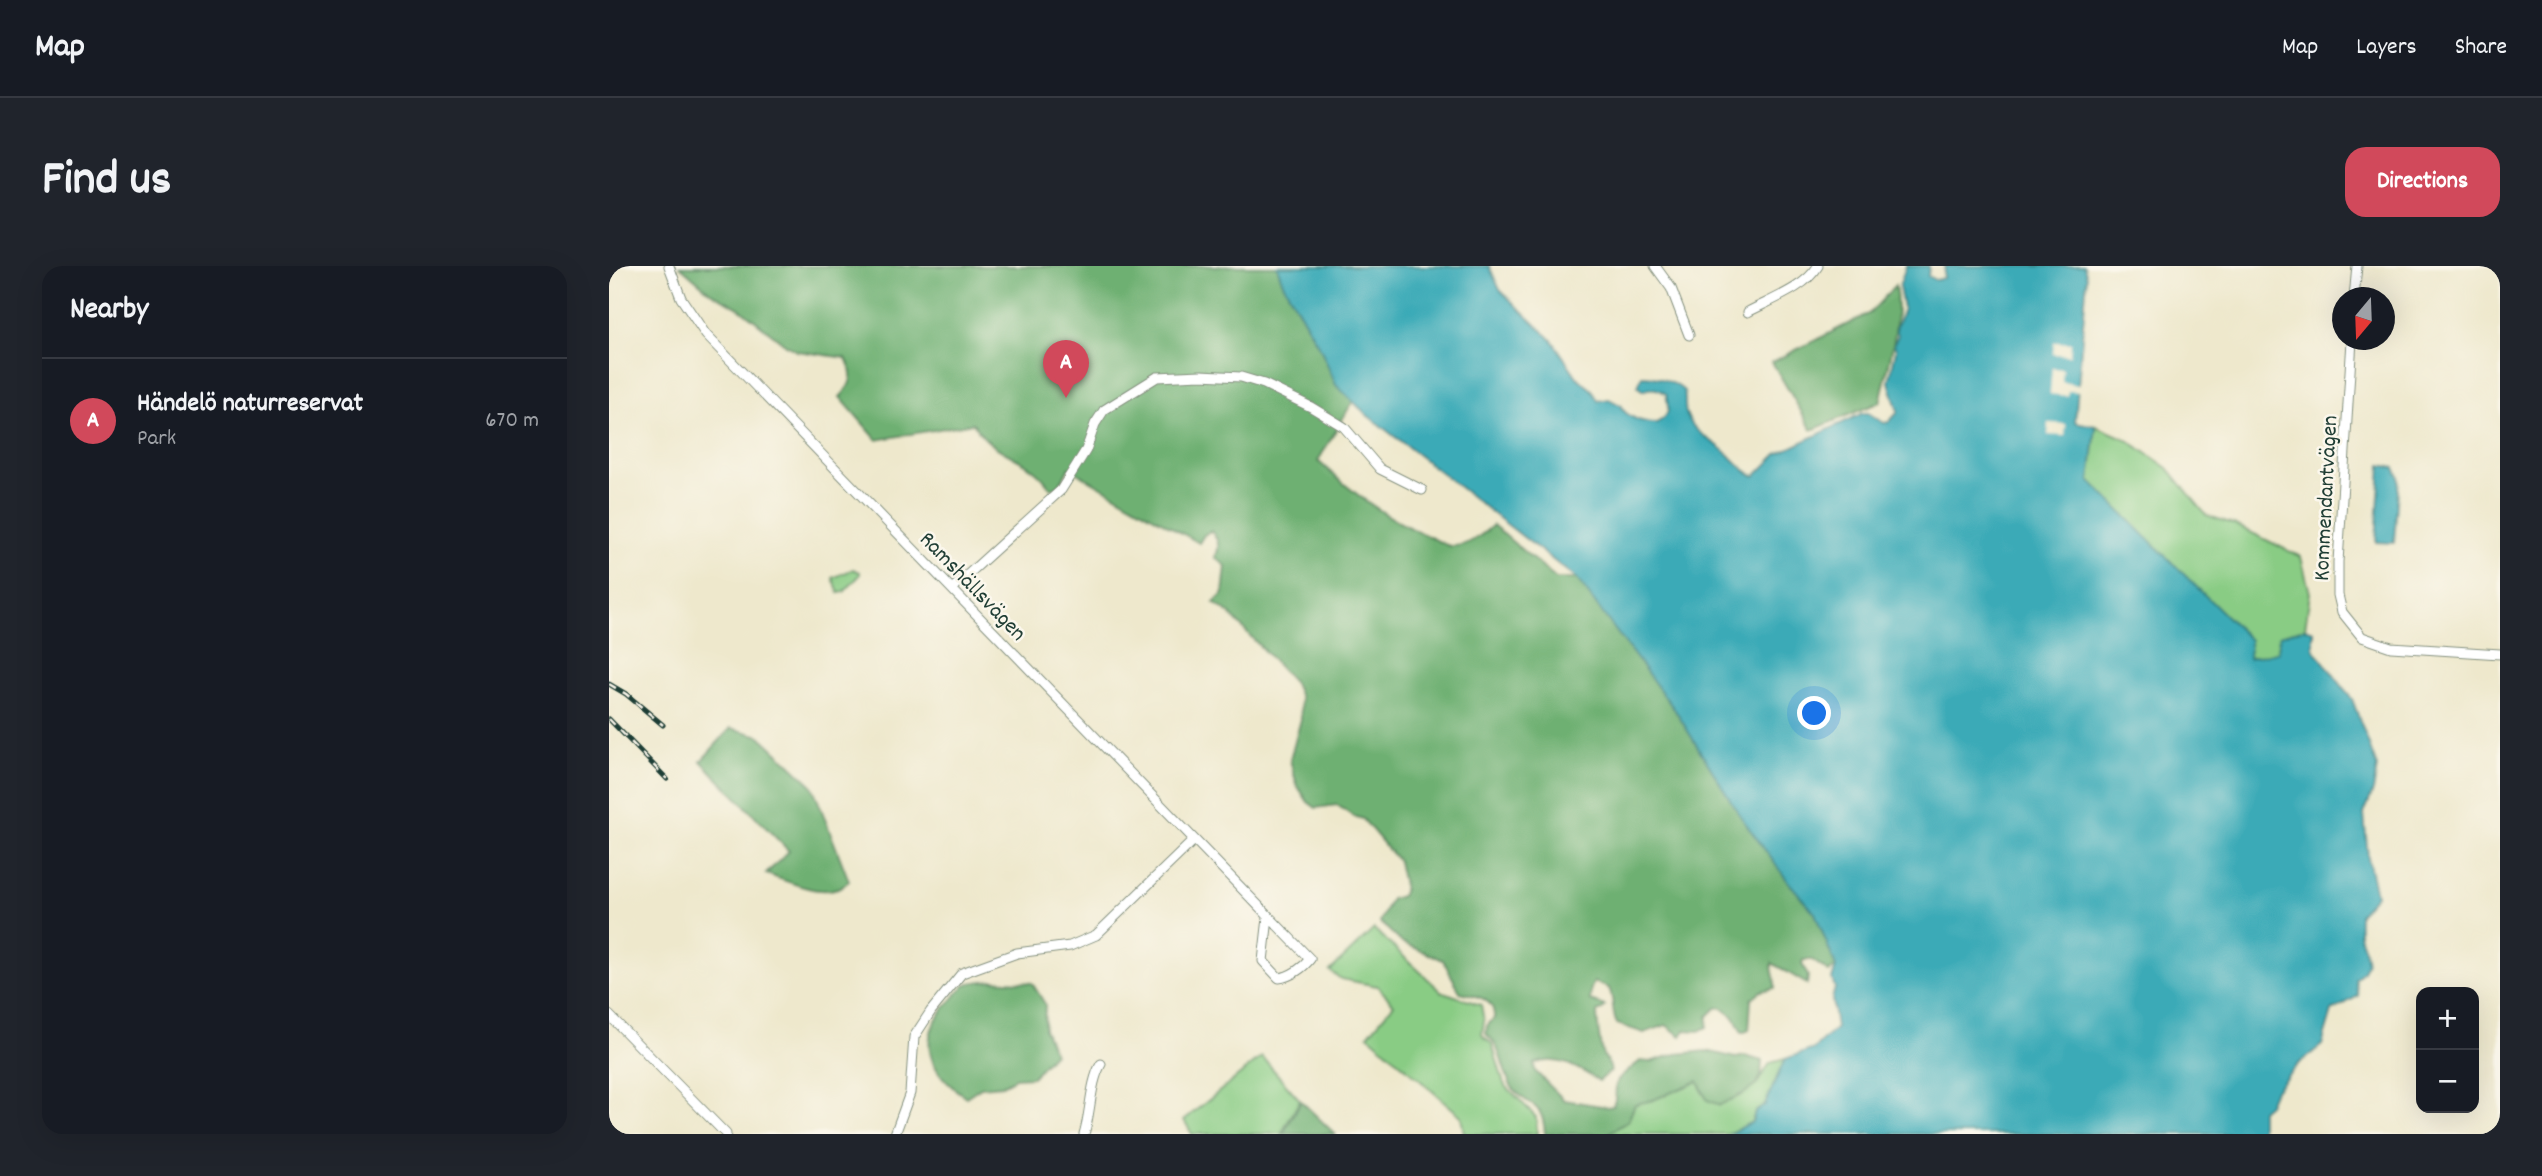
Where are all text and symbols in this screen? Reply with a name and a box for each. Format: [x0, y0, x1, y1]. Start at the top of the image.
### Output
text: Map [35, 25, 85, 72]
text: Map [2282, 31, 2318, 65]
text: Layers [2356, 31, 2417, 65]
text: Share [2455, 31, 2507, 65]
text: Find us [42, 147, 171, 217]
button: Directions [2345, 147, 2500, 217]
north arrow [2332, 287, 2395, 350]
text: Nearby [70, 290, 148, 333]
pin: A [1043, 340, 1089, 398]
text: Händelö naturreservat [137, 386, 363, 423]
text: A [87, 405, 99, 438]
text: 670 m [485, 405, 539, 438]
street label: Kommendantvägen [2307, 415, 2348, 582]
text: Park [137, 423, 176, 456]
street label: Ramshällsvägen [910, 525, 1033, 650]
your location [1797, 696, 1831, 730]
map controls [2416, 987, 2479, 1113]
button: + [2416, 987, 2479, 1050]
button: − [2416, 1050, 2479, 1113]

